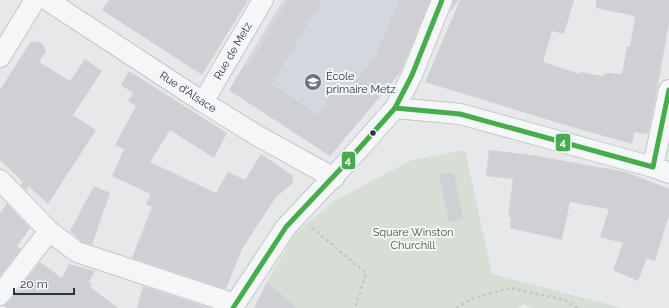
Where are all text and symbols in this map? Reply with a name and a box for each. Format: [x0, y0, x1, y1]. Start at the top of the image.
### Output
street label: Rue de Metz [211, 20, 255, 82]
street label: Rue d'Alsace [157, 69, 219, 116]
place label: École primaire Metz [326, 69, 396, 96]
school or university icon: École primaire Metz [303, 72, 323, 92]
unlabelled marker [368, 128, 378, 138]
line badge: 4 [555, 133, 571, 152]
text: 4 [560, 136, 566, 149]
line badge: 4 [341, 151, 356, 170]
text: 4 [345, 154, 351, 167]
park label: Square Winston Churchill [373, 226, 453, 252]
scale bar [14, 270, 74, 296]
text: 20 m [20, 277, 48, 291]

